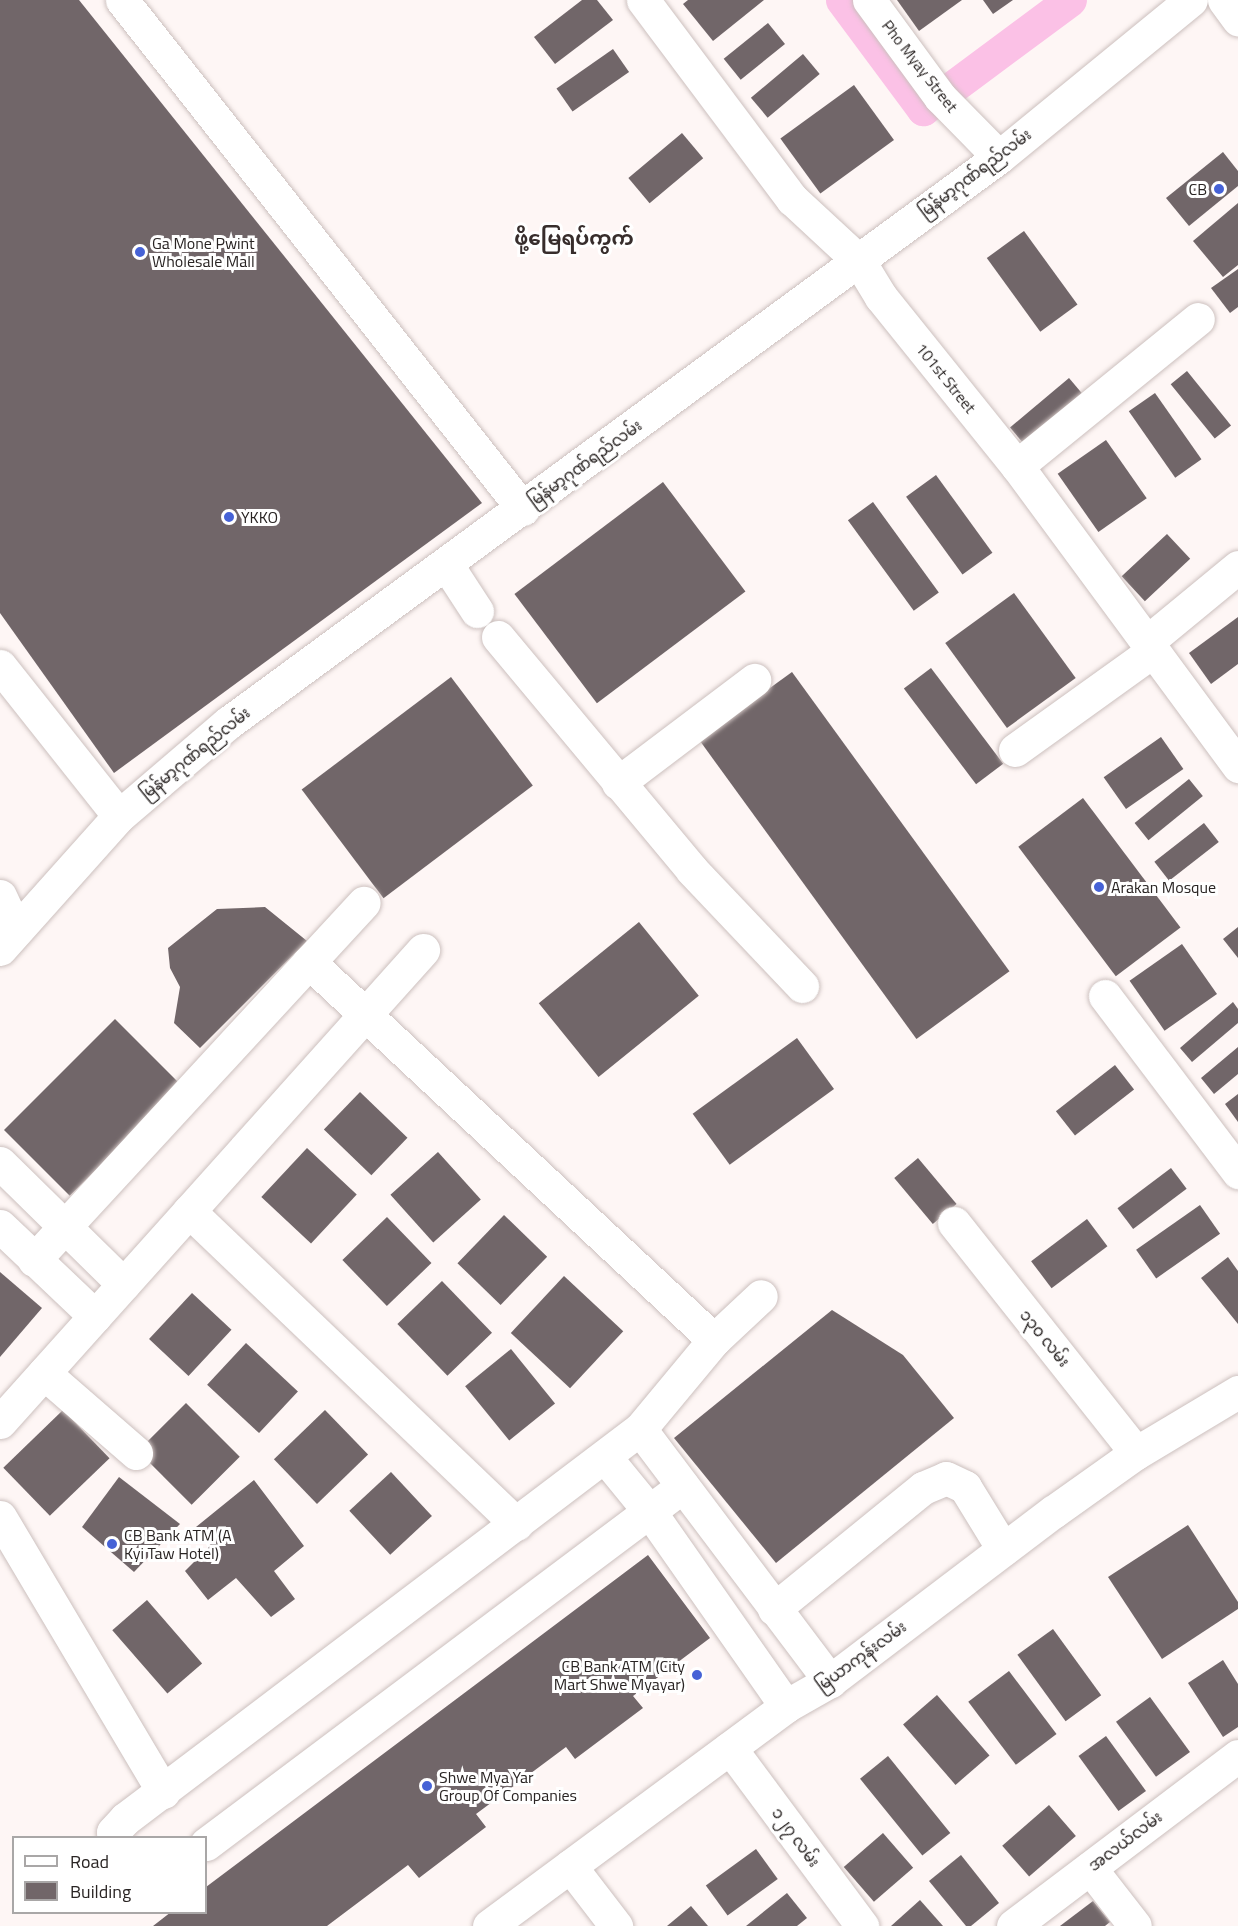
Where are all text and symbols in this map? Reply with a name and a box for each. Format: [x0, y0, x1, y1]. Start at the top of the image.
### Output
street label: Pho Myay Street [878, 16, 962, 116]
street label: မြန်မာ့ဂုဏ်ရည်လမ်း [915, 125, 1035, 221]
place label: CB [1188, 179, 1207, 199]
marker: CB [1212, 182, 1226, 196]
district label: ဖို့မြေရပ်ကွက် [514, 225, 634, 249]
place label: Ga Mone Pwint Wholesale Mall [152, 233, 255, 271]
marker: Ga Mone Pwint Wholesale Mall [133, 245, 147, 259]
street label: 101st Street [912, 339, 980, 417]
street label: မြန်မာ့ဂုဏ်ရည်လမ်း [525, 415, 645, 511]
place label: YKKO [241, 507, 278, 527]
marker: YKKO [222, 510, 236, 524]
street label: မြန်မာ့ဂုဏ်ရည်လမ်း [136, 703, 254, 803]
place label: Arakan Mosque [1111, 877, 1216, 897]
marker: Arakan Mosque [1092, 880, 1106, 894]
street label: ၁၃၀ လမ်း [1016, 1305, 1074, 1371]
place label: CB Bank ATM (A Kyi Taw Hotel) [124, 1525, 232, 1563]
marker: CB Bank ATM (A Kyi Taw Hotel) [105, 1537, 119, 1551]
street label: မြယာကုန်းလမ်း [812, 1617, 910, 1695]
place label: CB Bank ATM (City Mart Shwe Myayar) [554, 1656, 685, 1694]
marker: CB Bank ATM (City Mart Shwe Myayar) [690, 1668, 704, 1682]
place label: Shwe Mya Yar Group Of Companies [439, 1767, 577, 1805]
marker: Shwe Mya Yar Group Of Companies [420, 1779, 434, 1793]
street label: ၁၂၇ လမ်း [768, 1803, 824, 1871]
street label: အလယ်လမ်း [1084, 1807, 1166, 1875]
legend [12, 1836, 207, 1914]
text: Road [70, 1848, 109, 1875]
text: Building [70, 1878, 131, 1905]

